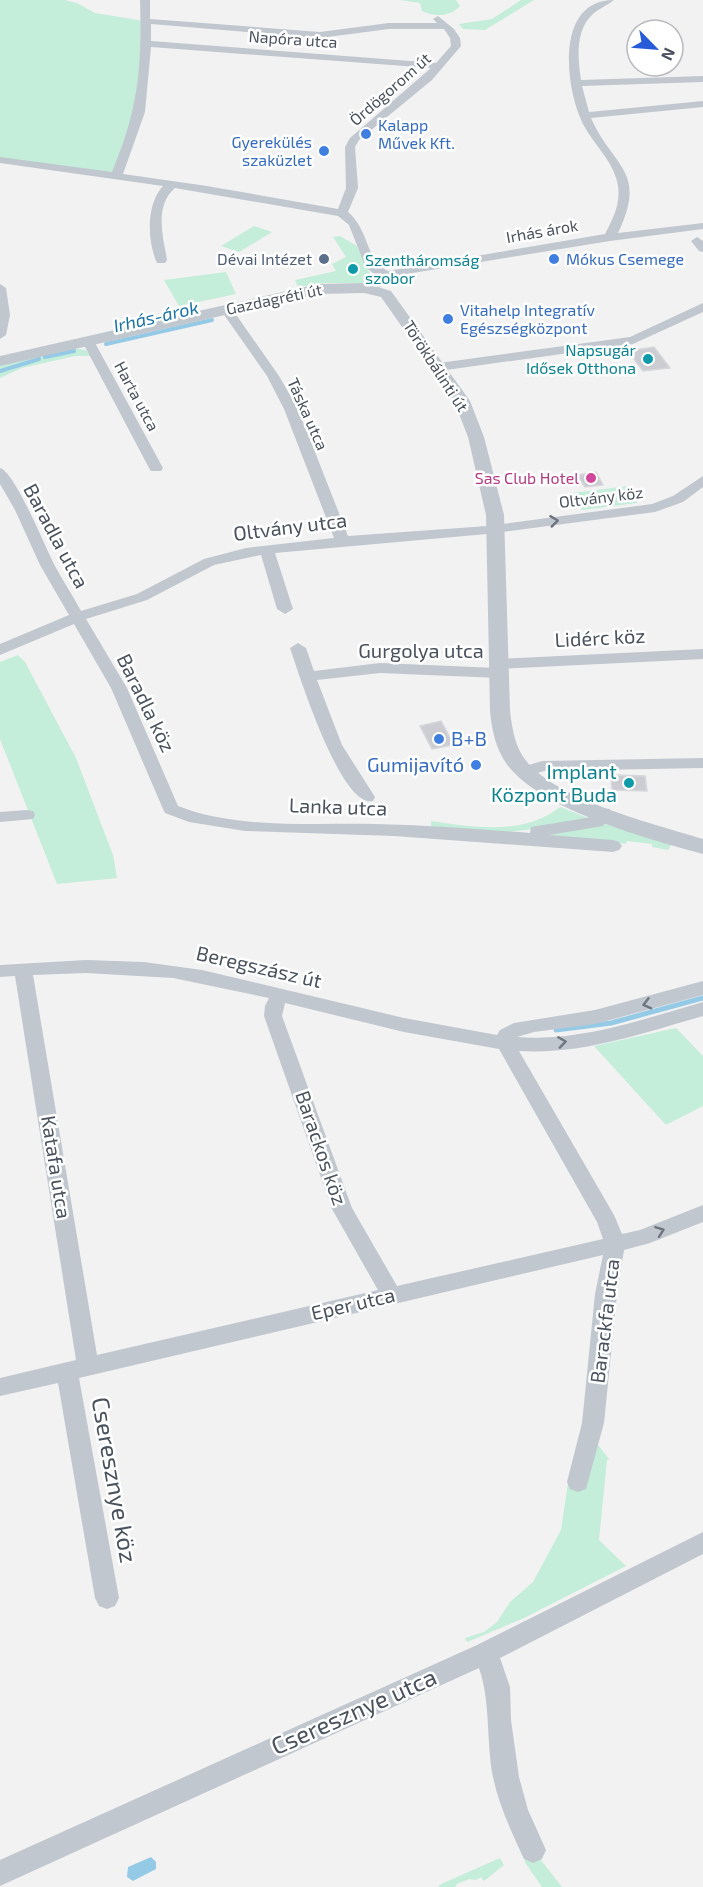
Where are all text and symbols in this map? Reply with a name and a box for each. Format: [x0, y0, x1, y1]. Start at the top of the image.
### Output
north arrow [625, 18, 685, 78]
street label: Napóra utca [248, 26, 338, 51]
text: N [658, 45, 680, 64]
street label: Ördögorom út [345, 48, 434, 129]
place label: Kalapp Művek Kft. [378, 115, 455, 152]
marker: Kalapp Művek Kft. [359, 127, 373, 141]
place label: Gyerekülés szaküzlet [231, 132, 312, 169]
marker: Gyerekülés szaküzlet [317, 144, 331, 158]
street label: Irhás árok [505, 215, 579, 246]
place label: Dévai Intézet [217, 249, 312, 268]
place label: Mókus Csemege [566, 249, 684, 268]
place label: Szentháromság szobor [365, 250, 479, 287]
marker: Dévai Intézet [317, 252, 331, 266]
marker: Mókus Csemege [547, 252, 561, 266]
marker: Szentháromság szobor [346, 262, 360, 276]
street label: Gazdagréti út [224, 279, 324, 318]
water label: Irhás-árok [111, 296, 200, 336]
place label: Vitahelp Integratív Egészségközpont [460, 300, 595, 337]
marker: Vitahelp Integratív Egészségközpont [441, 312, 455, 326]
street label: Törökbálinti út [400, 317, 473, 415]
place label: Napsugár Idősek Otthona [526, 340, 637, 377]
marker: Napsugár Idősek Otthona [641, 352, 655, 366]
street label: Harta utca [111, 358, 164, 434]
street label: Táska utca [284, 375, 333, 453]
place label: Sas Club Hotel [475, 468, 579, 487]
marker: Sas Club Hotel [584, 471, 598, 485]
street label: Baradla utca [19, 479, 94, 592]
street label: Oltvány köz [558, 482, 644, 511]
street label: Oltvány utca [232, 507, 348, 545]
one-way arrow [550, 515, 559, 528]
street label: Lidérc köz [554, 623, 646, 651]
street label: Gurgolya utca [358, 638, 484, 662]
street label: Baradla köz [113, 649, 181, 756]
place label: B+B [451, 726, 487, 750]
marker: B+B [432, 732, 446, 746]
place label: Gumijavító [367, 752, 464, 776]
marker: Gumijavító [469, 758, 483, 772]
place label: Implant Központ Buda [491, 759, 617, 806]
marker: Implant Központ Buda [622, 776, 636, 790]
street label: Lanka utca [289, 792, 388, 820]
street label: Beregszász út [194, 940, 325, 992]
one-way arrow [642, 997, 653, 1009]
one-way arrow [557, 1037, 567, 1049]
street label: Barackos köz [291, 1087, 353, 1208]
street label: Katafa utca [37, 1113, 77, 1220]
one-way arrow [654, 1225, 665, 1238]
street label: Barackfa utca [584, 1257, 624, 1384]
street label: Eper utca [308, 1282, 397, 1324]
street label: Cseresznye köz [87, 1395, 144, 1565]
street label: Cseresznye utca [266, 1661, 441, 1760]

